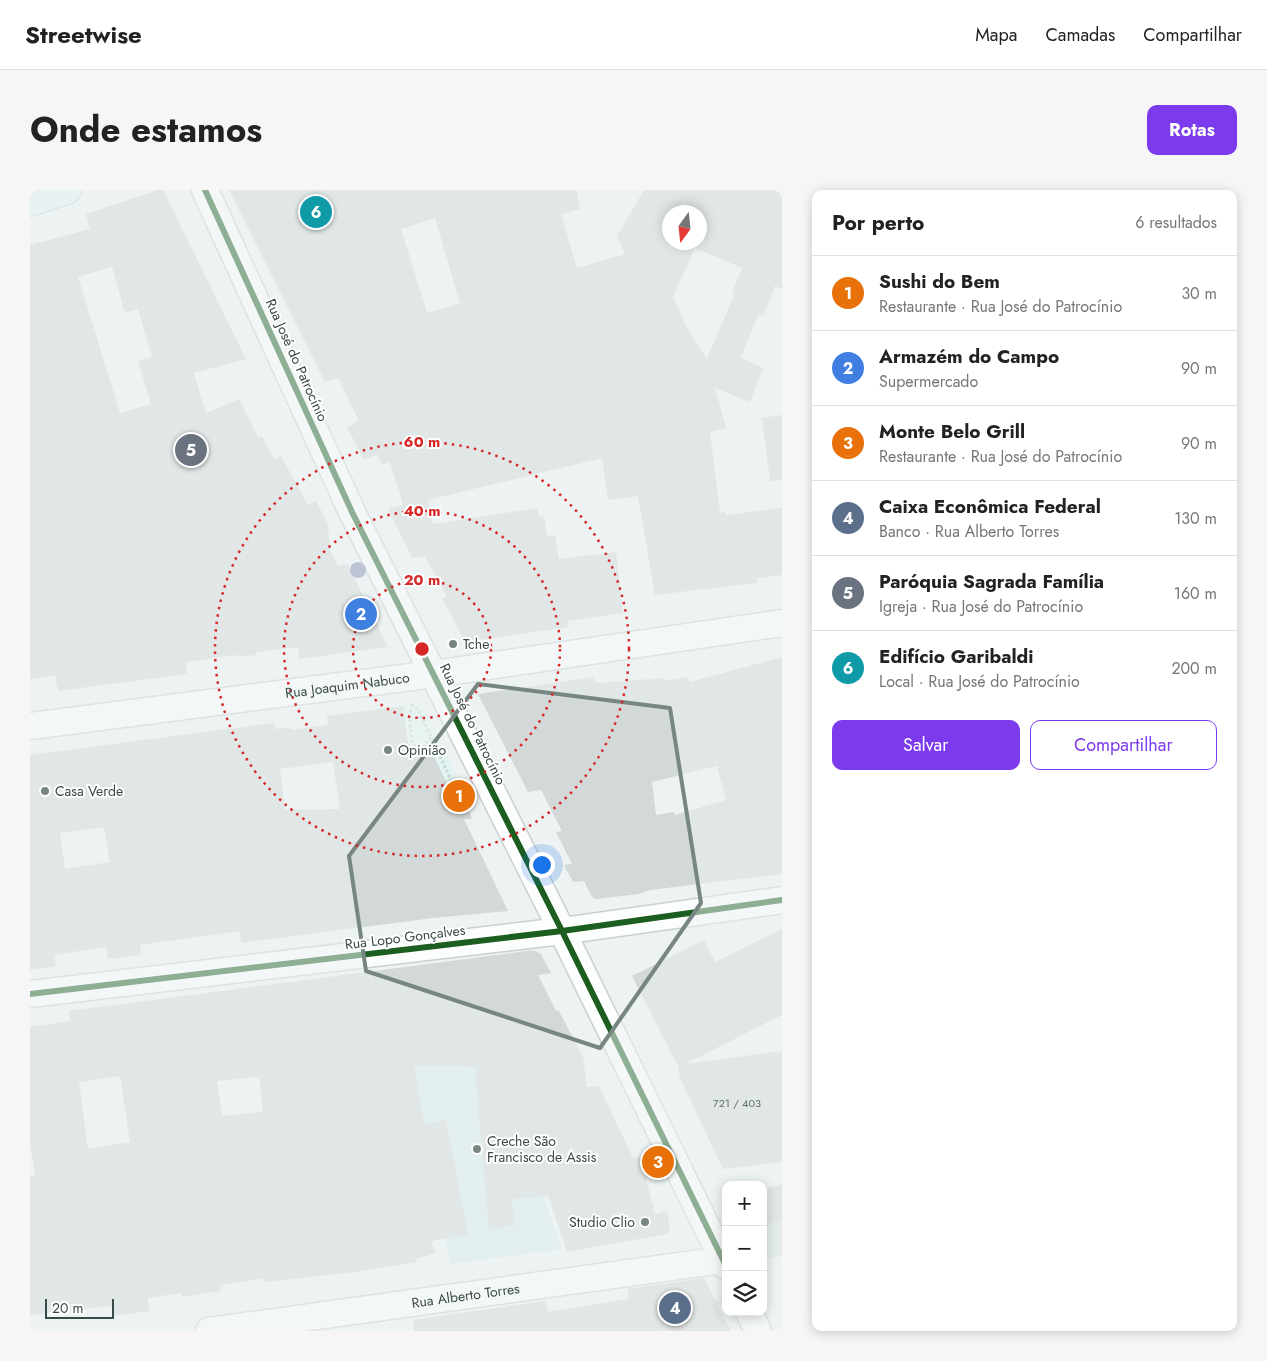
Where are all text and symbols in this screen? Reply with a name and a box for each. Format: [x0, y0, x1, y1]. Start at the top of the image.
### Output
text: Streetwise [25, 17, 142, 52]
text: Mapa [975, 22, 1017, 48]
text: Camadas [1045, 22, 1115, 48]
text: Compartilhar [1143, 22, 1242, 48]
text: Onde estamos [30, 105, 262, 155]
button: Rotas [1147, 105, 1237, 155]
pin: 6 [300, 193, 332, 231]
north arrow [662, 205, 707, 250]
text: Por perto [832, 208, 924, 238]
text: 6 resultados [1135, 211, 1217, 234]
text: Sushi do Bem [879, 268, 1000, 295]
text: 1 [844, 282, 852, 305]
text: 30 m [1181, 282, 1217, 305]
street label: Rua José do Patrocínio [261, 295, 333, 425]
text: Restaurante · Rua José do Patrocínio [879, 295, 1122, 318]
text: Armazém do Campo [879, 343, 1059, 370]
text: 2 [843, 357, 853, 380]
text: 90 m [1181, 357, 1217, 380]
text: Supermercado [879, 370, 978, 393]
text: Monte Belo Grill [879, 418, 1025, 445]
pin: 5 [175, 431, 207, 469]
text: 60 m [404, 431, 440, 453]
text: 3 [843, 432, 853, 455]
text: 90 m [1181, 432, 1217, 455]
text: Restaurante · Rua José do Patrocínio [879, 445, 1122, 468]
text: Caixa Econômica Federal [879, 493, 1101, 520]
text: 40 m [403, 500, 441, 522]
text: 4 [842, 507, 854, 530]
text: 130 m [1174, 507, 1217, 530]
text: Banco · Rua Alberto Torres [879, 520, 1059, 543]
text: Paróquia Sagrada Família [879, 568, 1104, 595]
text: 20 m [404, 569, 440, 591]
text: 5 [843, 582, 853, 605]
text: 160 m [1174, 582, 1217, 605]
pin: 2 [345, 595, 377, 633]
text: Igreja · Rua José do Patrocínio [879, 595, 1083, 618]
place label: Tche [463, 634, 489, 654]
marker: Tche [447, 638, 459, 650]
centre of rings [413, 640, 431, 658]
text: Edifício Garibaldi [879, 643, 1034, 670]
text: 6 [843, 657, 853, 680]
text: 200 m [1171, 657, 1217, 680]
street label: Rua José do Patrocínio [435, 660, 511, 788]
street label: Rua Joaquim Nabuco [284, 667, 411, 703]
text: Local · Rua José do Patrocínio [879, 670, 1080, 693]
button: Salvar [832, 720, 1020, 770]
button: Compartilhar [1030, 720, 1217, 770]
place label: Opinião [398, 740, 446, 760]
marker: Opinião [382, 744, 394, 756]
pin: 1 [443, 777, 475, 815]
place label: Casa Verde [55, 781, 123, 801]
marker: Casa Verde [39, 785, 51, 797]
your location [529, 852, 555, 878]
street label: Rua Lopo Gonçalves [344, 920, 467, 954]
house number: 721 / 403 [713, 1095, 761, 1111]
place label: Creche São Francisco de Assis [487, 1131, 597, 1167]
marker: Creche São Francisco de Assis [471, 1143, 483, 1155]
pin: 3 [642, 1143, 674, 1181]
map controls [722, 1181, 767, 1316]
button: + [722, 1181, 767, 1226]
place label: Studio Clio [569, 1212, 635, 1232]
marker: Studio Clio [639, 1216, 651, 1228]
button: − [722, 1226, 767, 1271]
button: layers [722, 1271, 767, 1316]
street label: Rua Alberto Torres [410, 1278, 521, 1313]
pin: 4 [659, 1289, 691, 1327]
scale bar [45, 1296, 114, 1319]
text: 20 m [52, 1298, 84, 1318]

